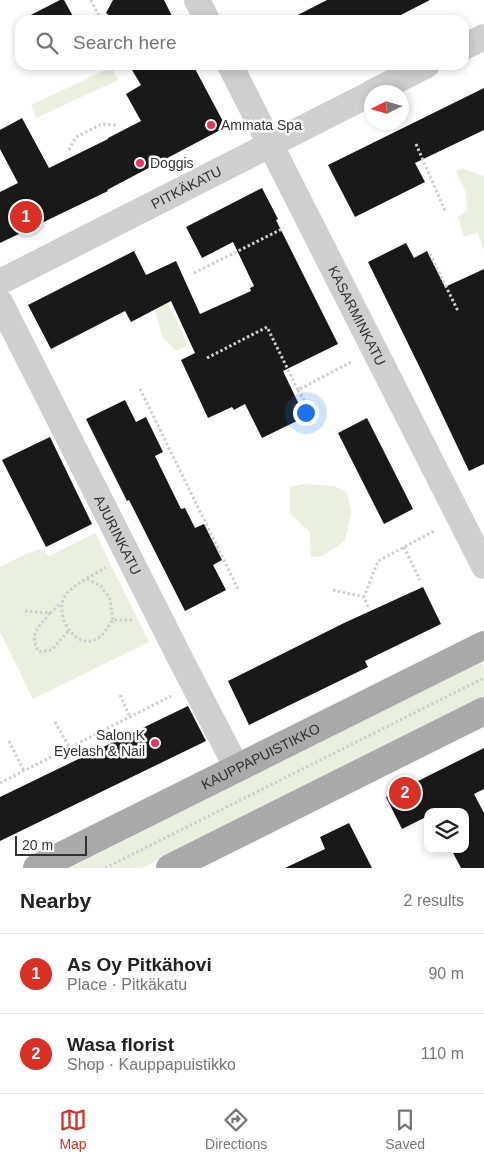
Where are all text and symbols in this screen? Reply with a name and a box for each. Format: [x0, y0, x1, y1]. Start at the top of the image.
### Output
search box [15, 15, 469, 70]
icon: search [33, 29, 61, 57]
text: Search here [73, 32, 177, 53]
north arrow [364, 85, 409, 130]
place label: Ammata Spa [221, 117, 302, 133]
marker: Ammata Spa [205, 119, 217, 131]
place label: Doggis [150, 155, 194, 171]
marker: Doggis [134, 157, 146, 169]
street label: PITKÄKATU [148, 163, 224, 212]
pin: 1 [10, 198, 42, 236]
street label: KASARMINKATU [325, 263, 389, 368]
your location [293, 400, 319, 426]
street label: AJURINKATU [91, 493, 145, 577]
street label: KAUPPAPUISTIKKO [199, 720, 323, 793]
place label: Salon K Eyelash & Nail [54, 727, 146, 759]
marker: Salon K Eyelash & Nail [149, 737, 161, 749]
pin: 2 [389, 774, 421, 812]
map controls [424, 808, 469, 853]
button: layers [424, 808, 469, 853]
scale bar [15, 833, 88, 856]
text: 20 m [22, 837, 53, 853]
text: Nearby [20, 889, 91, 912]
text: 2 results [404, 892, 464, 909]
text: As Oy Pitkähovi [67, 954, 212, 975]
text: 1 [32, 965, 40, 982]
text: 90 m [428, 965, 464, 982]
text: Place · Pitkäkatu [67, 976, 187, 993]
text: Wasa florist [67, 1034, 174, 1055]
text: 2 [32, 1045, 40, 1062]
text: 110 m [421, 1045, 464, 1062]
text: Shop · Kauppapuistikko [67, 1056, 236, 1073]
tab: Map [59, 1106, 87, 1152]
tab: Directions [205, 1106, 267, 1152]
tab: Saved [385, 1106, 425, 1152]

